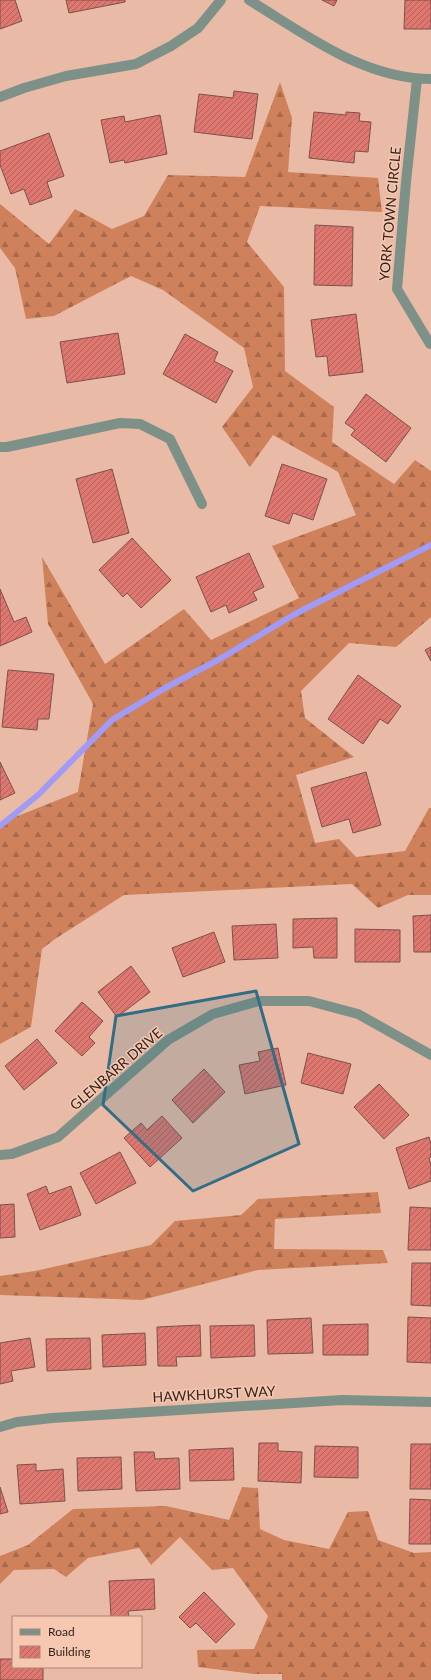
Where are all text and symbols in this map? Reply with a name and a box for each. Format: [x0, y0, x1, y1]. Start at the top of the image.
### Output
street label: YORK TOWN CIRCLE [375, 146, 404, 282]
street label: GLENBARR DRIVE [66, 1024, 165, 1113]
street label: HAWKHURST WAY [152, 1382, 276, 1405]
legend [12, 1616, 142, 1668]
text: Road [48, 1624, 75, 1639]
text: Building [48, 1644, 91, 1659]

